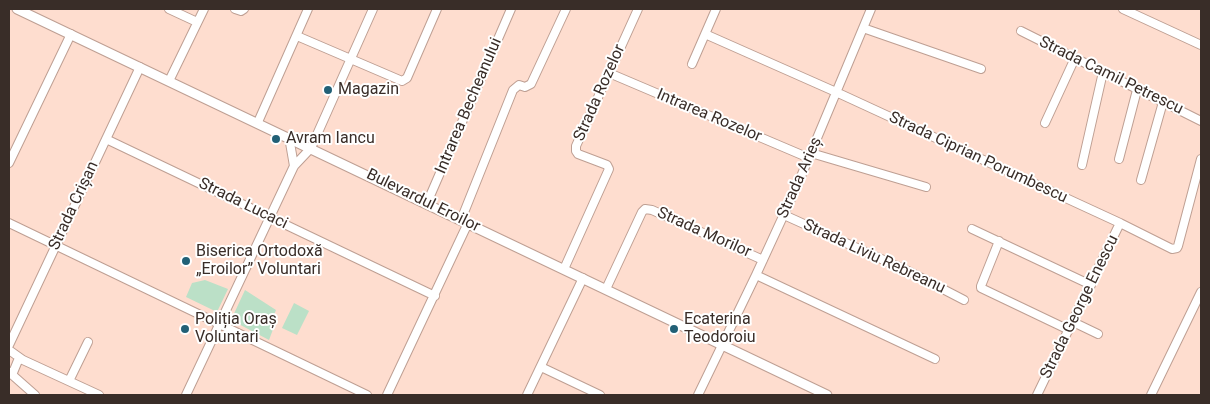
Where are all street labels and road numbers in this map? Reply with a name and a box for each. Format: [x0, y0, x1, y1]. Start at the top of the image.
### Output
street label: Strada Camil Petrescu [1036, 33, 1186, 119]
street label: Intrarea Becheanului [432, 35, 506, 177]
street label: Strada Rozelor [570, 42, 630, 144]
street label: Intrarea Rozelor [654, 85, 764, 147]
street label: Strada Ciprian Porumbescu [886, 108, 1070, 208]
street label: Strada Arieș [774, 134, 826, 222]
street label: Strada Crișan [45, 159, 103, 253]
street label: Bulevardul Eroilor [363, 165, 483, 237]
street label: Strada Lucaci [195, 174, 291, 234]
street label: Strada Morilor [654, 204, 754, 262]
street label: Strada Liviu Rebreanu [800, 216, 948, 298]
street label: Strada George Enescu [1037, 232, 1123, 382]

